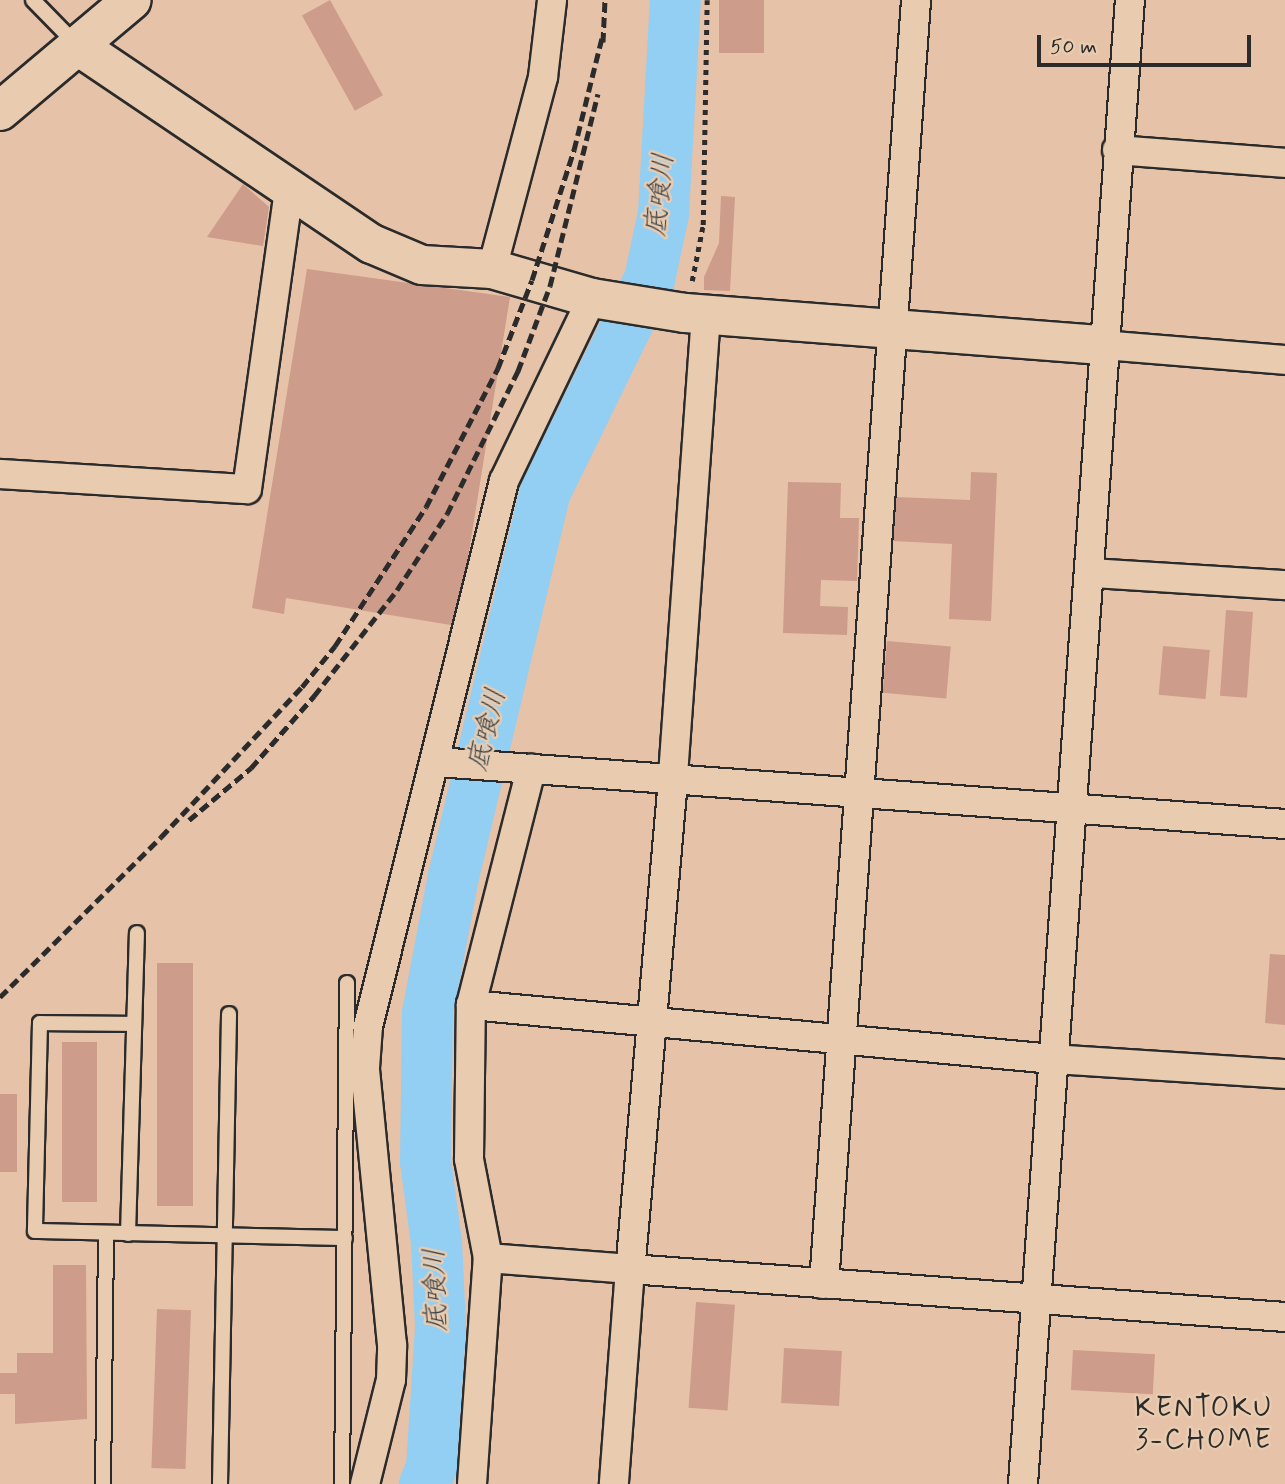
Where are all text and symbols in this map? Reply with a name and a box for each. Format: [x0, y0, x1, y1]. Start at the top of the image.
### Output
scale bar [1040, 21, 1254, 65]
text: 50 m [1050, 33, 1097, 61]
water label: 底喰川 [640, 151, 682, 239]
water label: 底喰川 [462, 685, 514, 775]
water label: 底喰川 [419, 1247, 455, 1333]
district label: KENTOKU 3-CHOME [1134, 1392, 1274, 1458]

